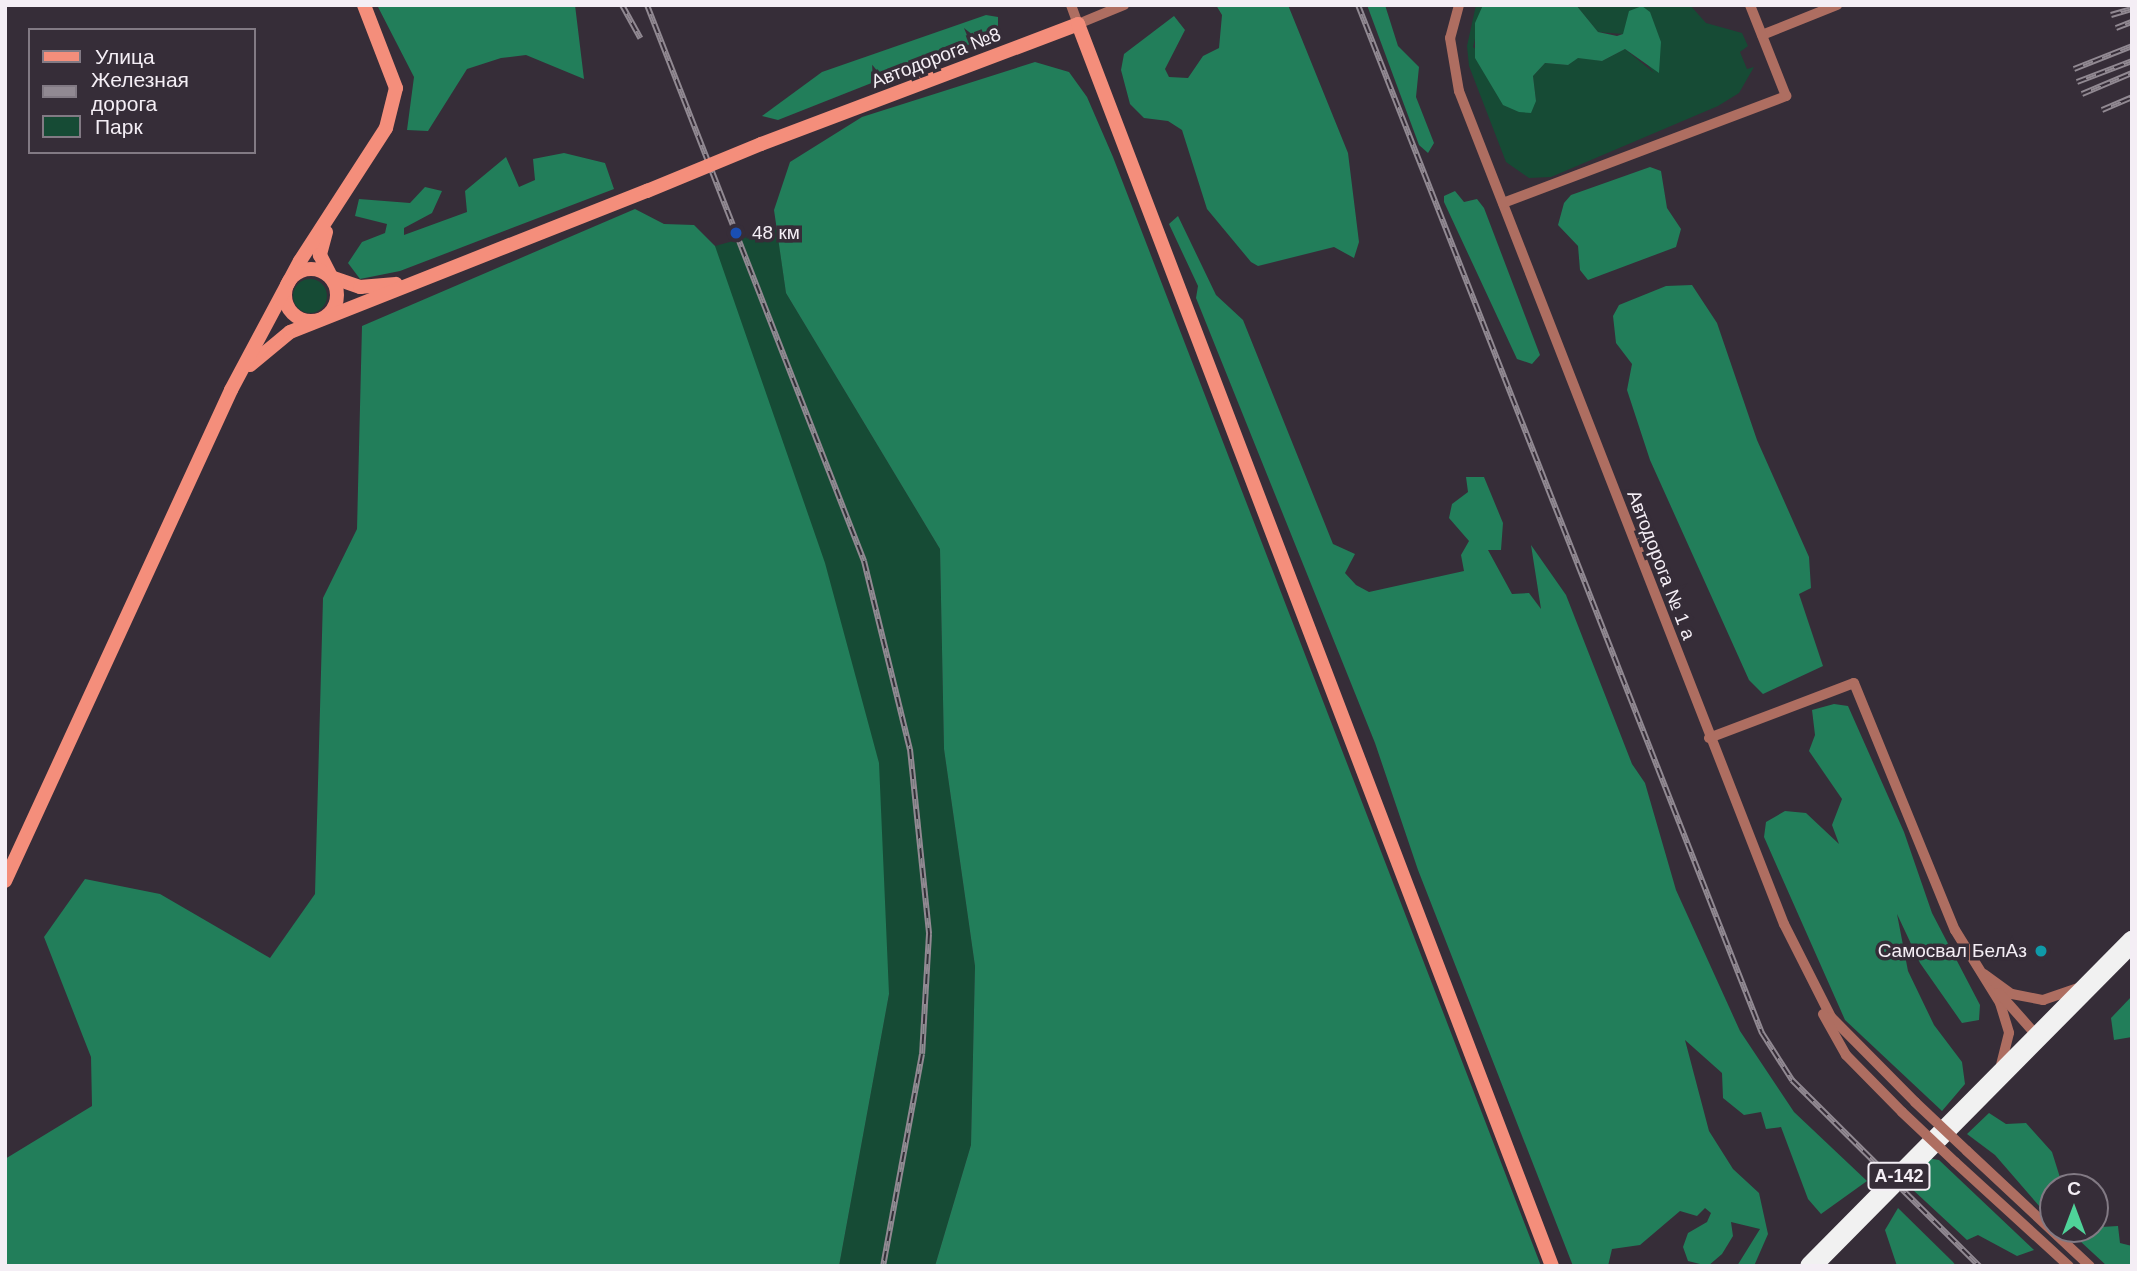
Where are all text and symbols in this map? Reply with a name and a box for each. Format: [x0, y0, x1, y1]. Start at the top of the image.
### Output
street label: Автодорога №8 [868, 23, 1004, 93]
legend [28, 28, 256, 154]
text: Улица [95, 45, 155, 68]
text: Железная дорога [91, 68, 189, 115]
text: Парк [95, 115, 143, 138]
place label: 48 км [752, 222, 800, 244]
marker: 48 км [726, 223, 746, 243]
street label: Автодорога № 1 а [1622, 487, 1700, 643]
place label: Самосвал БелАз [1878, 940, 2027, 962]
marker: Самосвал БелАз [2033, 943, 2049, 959]
road number: А-142 [1866, 1162, 1932, 1190]
north arrow [2039, 1173, 2109, 1243]
text: С [2067, 1178, 2081, 1199]

